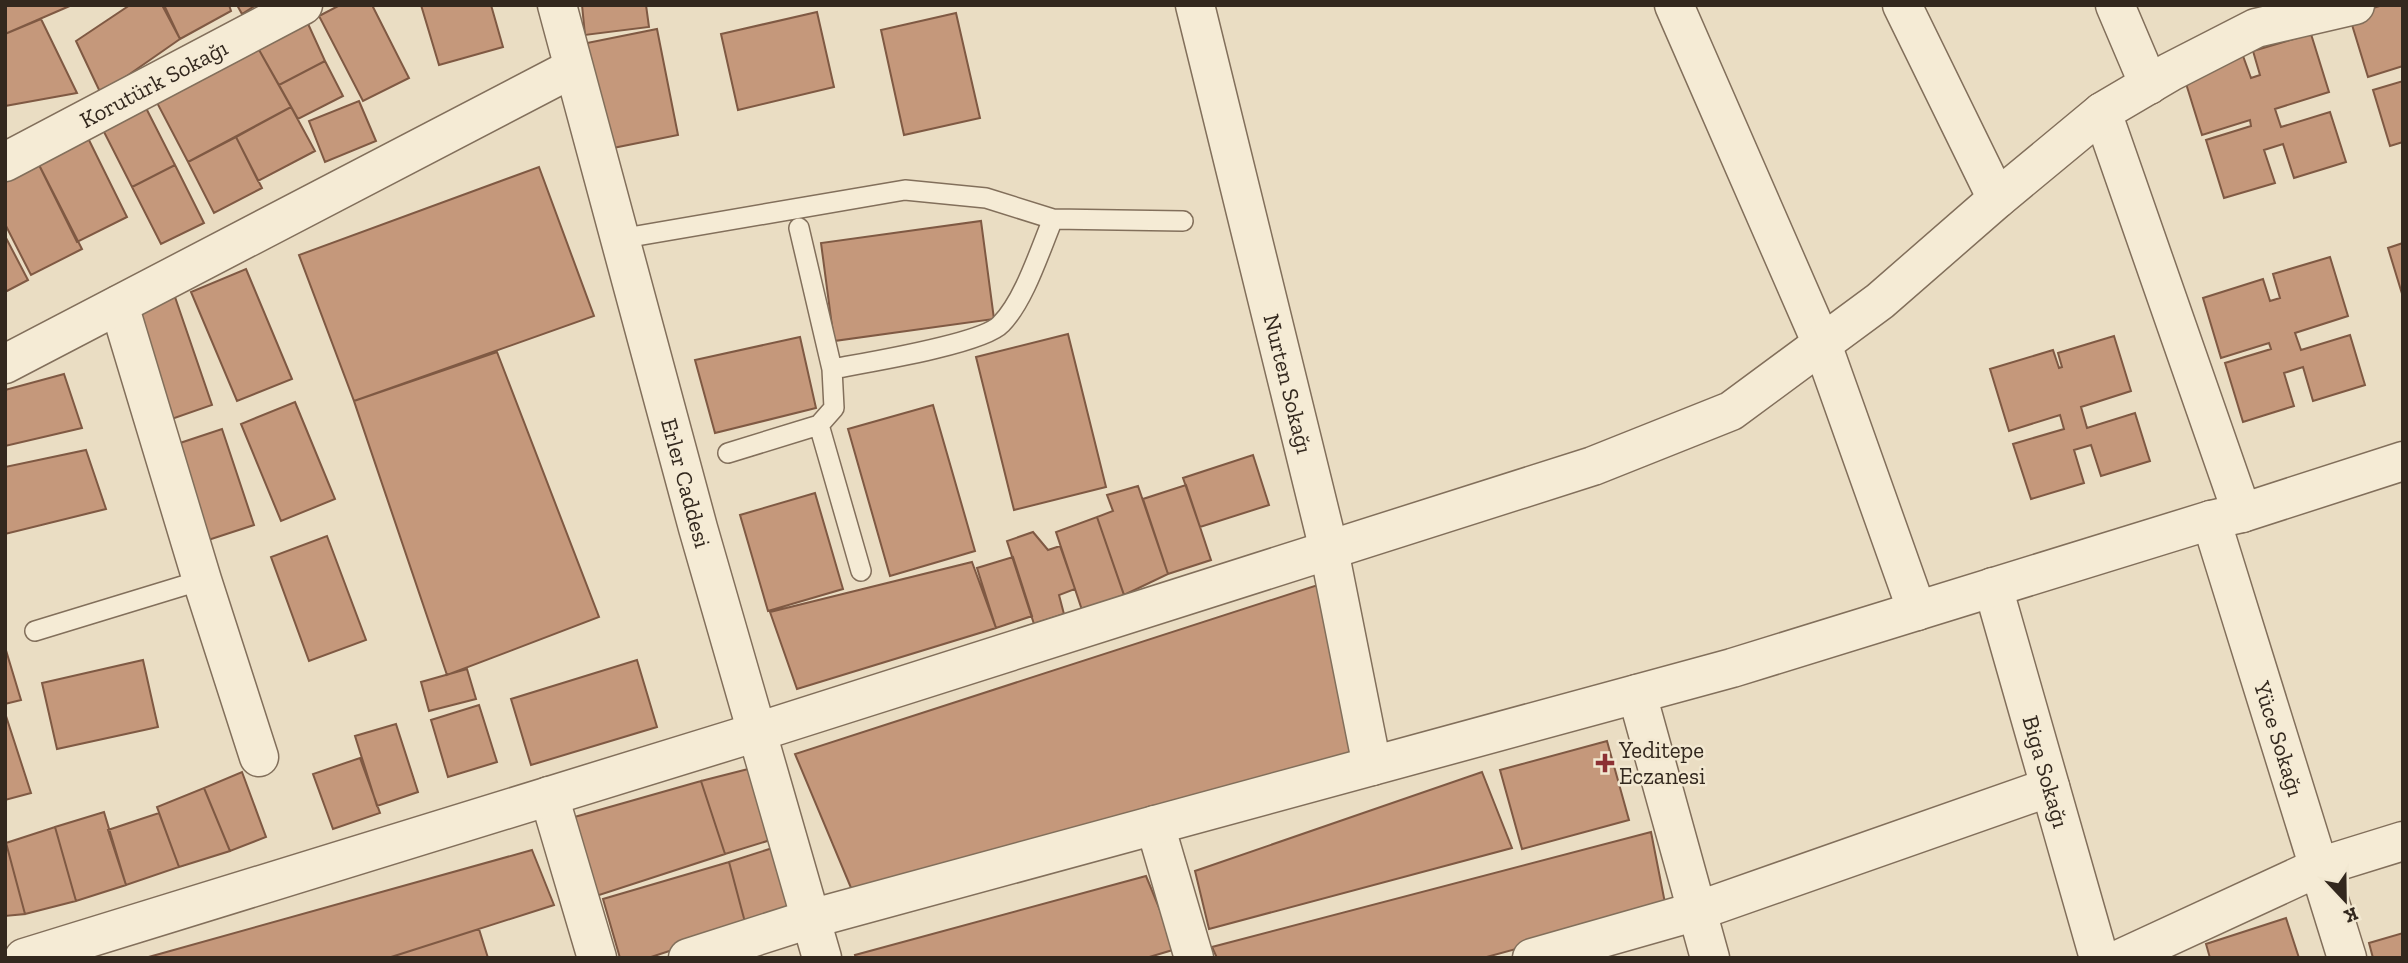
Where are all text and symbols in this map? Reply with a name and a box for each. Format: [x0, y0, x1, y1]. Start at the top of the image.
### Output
street label: Korutürk Sokağı [75, 33, 232, 134]
street label: Nurten Sokağı [1257, 311, 1319, 457]
street label: Erler Caddesi [655, 415, 717, 551]
street label: Yüce Sokağı [2248, 677, 2310, 800]
street label: Biga Sokağı [2016, 712, 2075, 831]
place label: Yeditepe Eczanesi [1618, 736, 1705, 790]
marker: Yeditepe Eczanesi [1597, 755, 1613, 771]
north arrow [2310, 865, 2380, 935]
text: K [2341, 902, 2361, 928]

